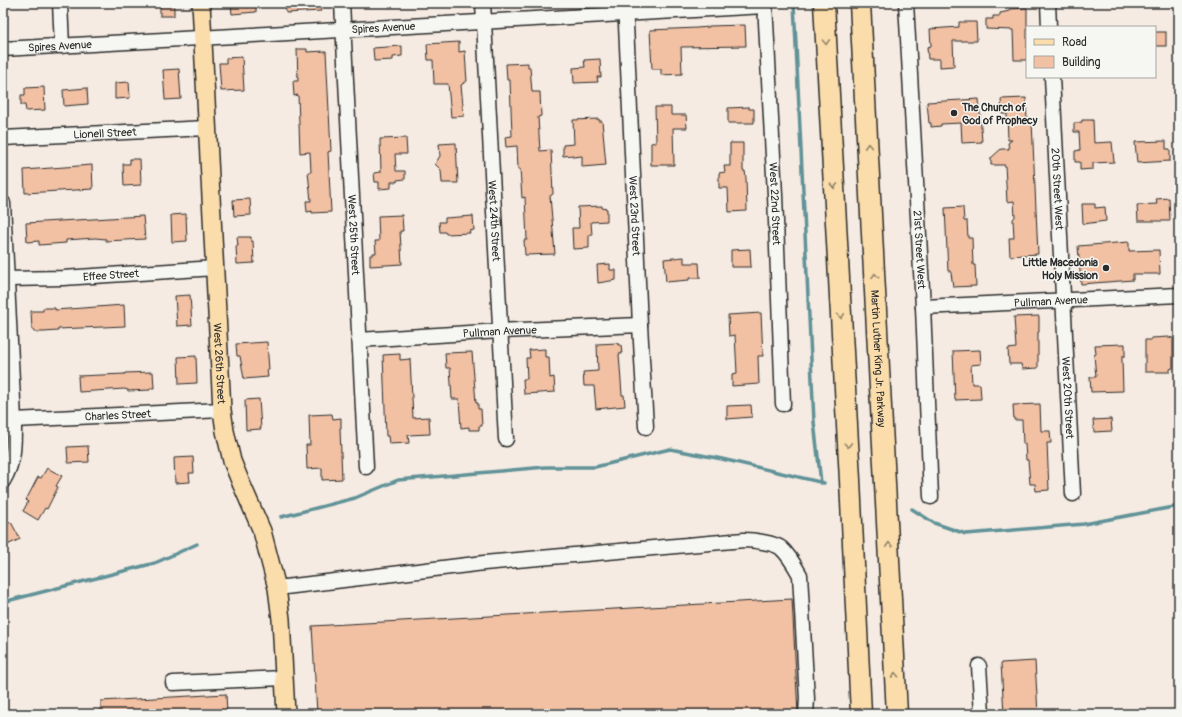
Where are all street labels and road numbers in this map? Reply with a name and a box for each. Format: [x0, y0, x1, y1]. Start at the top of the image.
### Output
street label: Spires Avenue [351, 19, 416, 36]
street label: Spires Avenue [28, 37, 93, 54]
street label: Lionell Street [73, 125, 137, 141]
street label: 20th Street West [1049, 148, 1066, 231]
street label: West 22nd Street [767, 162, 783, 246]
street label: West 23rd Street [627, 176, 643, 257]
street label: West 24th Street [486, 180, 503, 262]
street label: West 25th Street [345, 194, 363, 276]
street label: 21st Street West [911, 210, 929, 290]
street label: Effee Street [82, 266, 140, 283]
street label: Martin Luther King Jr. Parkway [868, 289, 889, 428]
street label: Pullman Avenue [1014, 293, 1089, 309]
street label: West 26th Street [211, 323, 228, 405]
street label: Pullman Avenue [462, 323, 537, 340]
street label: West 20th Street [1060, 356, 1077, 440]
street label: Charles Street [84, 407, 152, 423]

